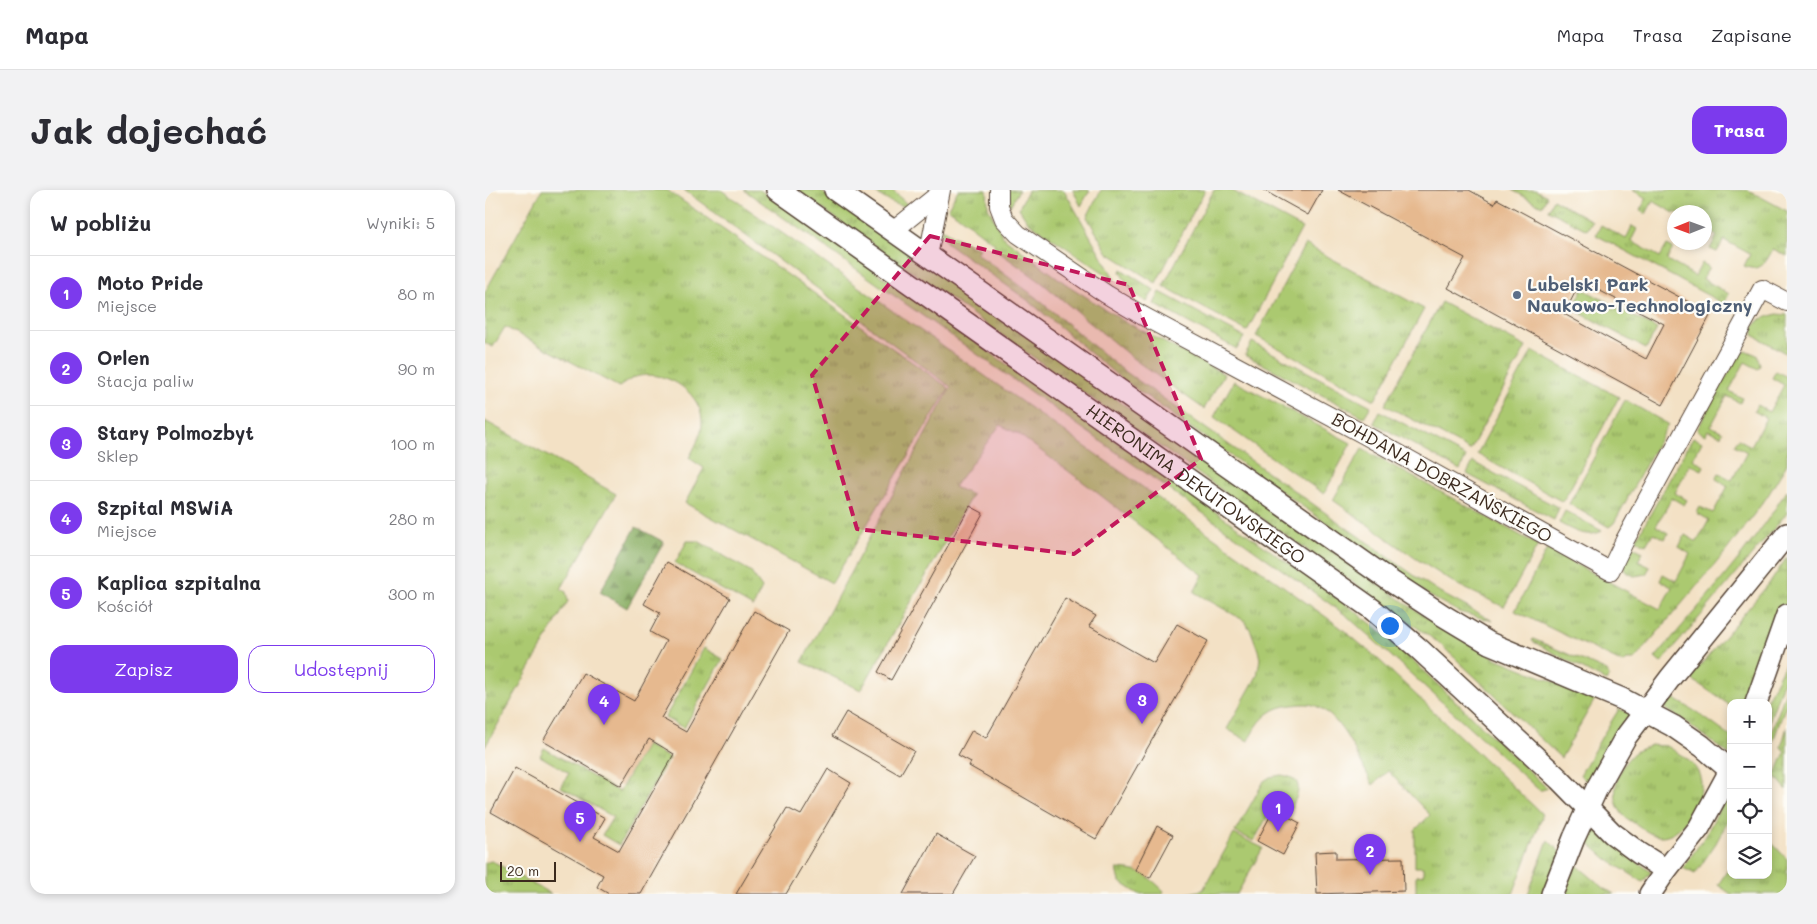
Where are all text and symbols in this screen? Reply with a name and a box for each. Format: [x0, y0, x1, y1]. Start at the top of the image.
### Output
text: Mapa [25, 19, 89, 50]
text: Mapa [1557, 23, 1605, 47]
text: Trasa [1633, 23, 1683, 47]
text: Zapisane [1711, 23, 1792, 47]
button: Trasa [1692, 106, 1787, 154]
text: Jak dojechać [30, 107, 267, 153]
north arrow [1667, 205, 1712, 250]
text: W pobliżu [50, 209, 151, 236]
text: Wyniki: 5 [366, 212, 435, 233]
text: Moto Pride [97, 270, 203, 295]
place label: Lubelski Park Naukowo-Technologiczny [1527, 272, 1753, 317]
text: 1 [62, 283, 70, 304]
text: 80 m [398, 283, 435, 304]
marker: Lubelski Park Naukowo-Technologiczny [1511, 289, 1523, 301]
text: Miejsce [97, 295, 157, 316]
text: Orlen [97, 345, 150, 370]
text: 2 [62, 358, 70, 379]
text: 90 m [398, 358, 435, 379]
text: Stacja paliw [97, 370, 194, 391]
street label: HIERONIMA DEKUTOWSKIEGO [1082, 398, 1311, 569]
street label: BOHDANA DOBRZAŃSKIEGO [1328, 406, 1557, 548]
text: Stary Polmozbyt [97, 420, 254, 445]
text: 3 [61, 433, 71, 454]
text: 100 m [390, 433, 435, 454]
text: Sklep [97, 445, 138, 466]
text: Szpital MSWiA [97, 495, 233, 520]
text: 4 [61, 508, 71, 529]
text: 280 m [389, 508, 435, 529]
text: Miejsce [97, 520, 157, 541]
text: Kaplica szpitalna [97, 570, 261, 595]
text: 5 [61, 583, 71, 604]
text: 300 m [388, 583, 435, 604]
text: Kościół [97, 595, 153, 616]
your location [1377, 613, 1403, 639]
button: Zapisz [50, 645, 238, 693]
button: Udostępnij [248, 645, 435, 693]
pin: 3 [1126, 683, 1158, 724]
pin: 4 [588, 684, 620, 725]
map controls [1727, 699, 1772, 879]
button: + [1727, 699, 1772, 744]
button: − [1727, 744, 1772, 789]
button: locate [1727, 789, 1772, 834]
pin: 1 [1262, 791, 1294, 832]
pin: 5 [564, 801, 596, 842]
pin: 2 [1354, 834, 1386, 875]
button: layers [1727, 834, 1772, 879]
scale bar [500, 859, 556, 882]
text: 20 m [507, 861, 539, 880]

